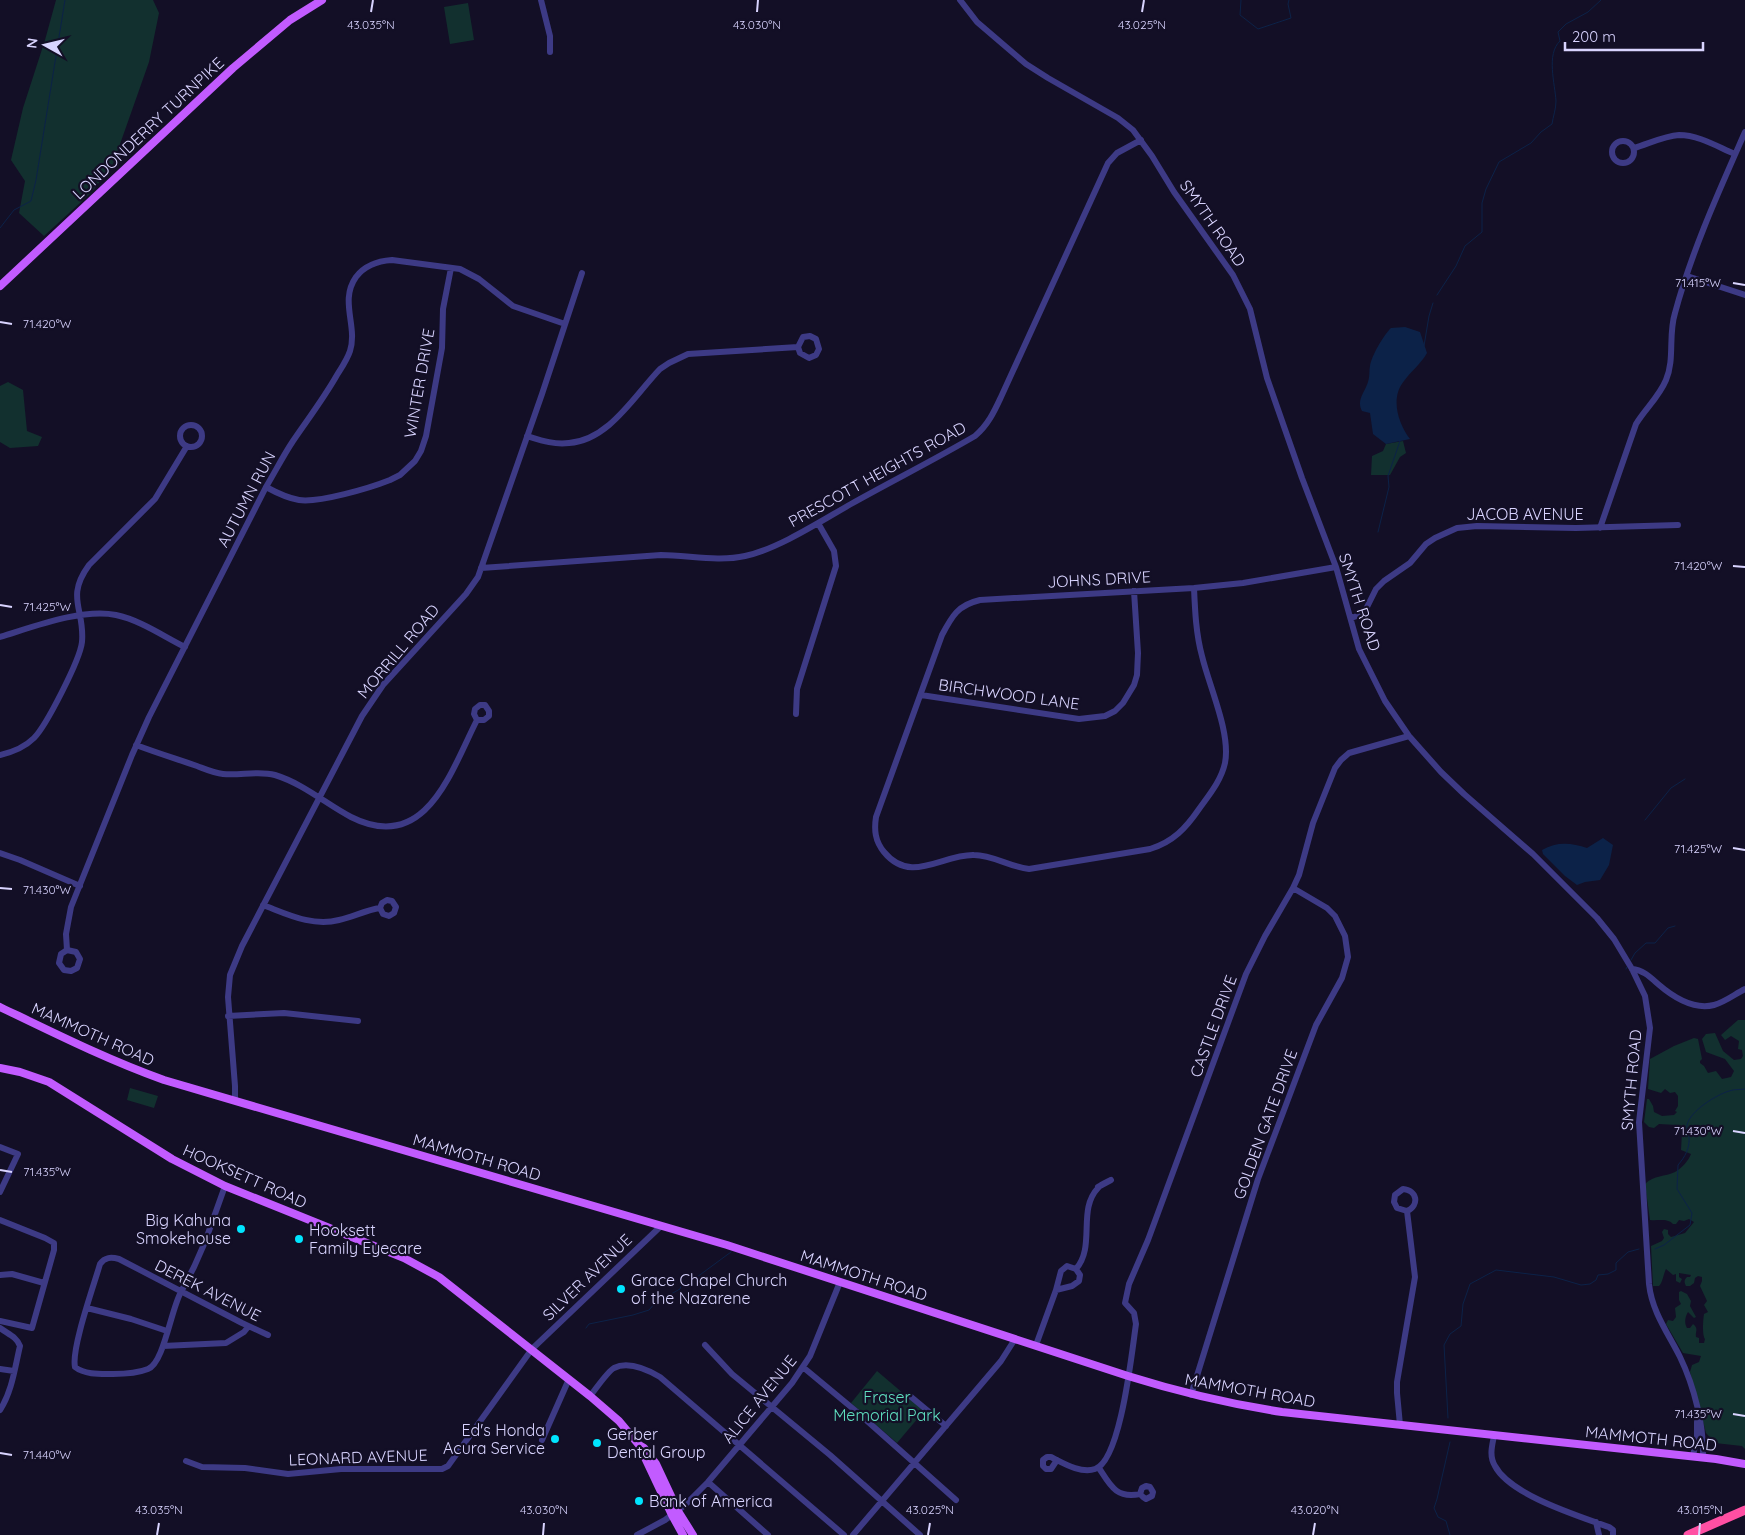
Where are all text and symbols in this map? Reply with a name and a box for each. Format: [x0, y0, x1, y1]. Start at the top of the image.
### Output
text: 43.035°N [347, 17, 395, 32]
text: 43.030°N [733, 17, 781, 32]
text: 43.025°N [1118, 17, 1166, 32]
north arrow [20, 20, 70, 70]
scale bar [1565, 20, 1702, 52]
text: 200 m [1572, 27, 1616, 46]
text: N [22, 37, 42, 50]
street label: LONDONDERRY TURNPIKE [68, 53, 228, 203]
street label: SMYTH ROAD [1176, 176, 1250, 270]
text: 71.415°W [1675, 275, 1721, 290]
text: 71.420°W [23, 316, 72, 331]
street label: WINTER DRIVE [400, 327, 438, 439]
street label: PRESCOTT HEIGHTS ROAD [785, 417, 969, 531]
street label: AUTUMN RUN [212, 448, 280, 550]
street label: JACOB AVENUE [1466, 504, 1584, 524]
street label: SMYTH ROAD [1335, 551, 1385, 653]
text: 71.420°W [1674, 558, 1723, 573]
street label: JOHNS DRIVE [1047, 566, 1151, 592]
text: 71.425°W [23, 599, 71, 614]
street label: MORRILL ROAD [353, 600, 443, 702]
street label: BIRCHWOOD LANE [937, 674, 1081, 714]
text: 71.425°W [1674, 841, 1722, 856]
text: 71.430°W [23, 882, 72, 897]
street label: CASTLE DRIVE [1185, 972, 1241, 1080]
street label: MAMMOTH ROAD [29, 998, 157, 1070]
street label: SMYTH ROAD [1617, 1029, 1645, 1131]
street label: GOLDEN GATE DRIVE [1229, 1046, 1301, 1202]
text: 71.430°W [1674, 1123, 1723, 1138]
street label: MAMMOTH ROAD [411, 1129, 543, 1185]
street label: HOOKSETT ROAD [180, 1140, 310, 1212]
text: 71.435°W [23, 1164, 71, 1179]
place label: Big Kahuna Smokehouse [136, 1210, 231, 1248]
place label: Hooksett Family Eyecare [309, 1220, 422, 1258]
marker: Big Kahuna Smokehouse [235, 1223, 247, 1235]
street label: SILVER AVENUE [538, 1229, 636, 1325]
marker: Hooksett Family Eyecare [293, 1233, 305, 1245]
street label: MAMMOTH ROAD [798, 1245, 930, 1305]
street label: DEREK AVENUE [152, 1255, 264, 1325]
place label: Grace Chapel Church of the Nazarene [631, 1270, 787, 1308]
marker: Grace Chapel Church of the Nazarene [615, 1283, 627, 1295]
street label: ALICE AVENUE [717, 1351, 801, 1447]
street label: MAMMOTH ROAD [1183, 1369, 1317, 1411]
park label: Fraser Memorial Park [833, 1387, 941, 1425]
text: 71.435°W [1674, 1406, 1722, 1421]
place label: Ed's Honda Acura Service [443, 1420, 545, 1458]
street label: MAMMOTH ROAD [1584, 1421, 1718, 1455]
place label: Gerber Dental Group [607, 1424, 705, 1462]
marker: Ed's Honda Acura Service [549, 1433, 561, 1445]
marker: Gerber Dental Group [591, 1437, 603, 1449]
street label: LEONARD AVENUE [288, 1445, 428, 1469]
text: 71.440°W [23, 1447, 72, 1462]
place label: Bank of America [649, 1491, 773, 1511]
marker: Bank of America [633, 1495, 645, 1507]
text: 43.035°N [135, 1502, 183, 1517]
text: 43.030°N [520, 1502, 568, 1517]
text: 43.025°N [906, 1502, 954, 1517]
text: 43.020°N [1291, 1502, 1339, 1517]
text: 43.015°N [1677, 1502, 1723, 1517]

